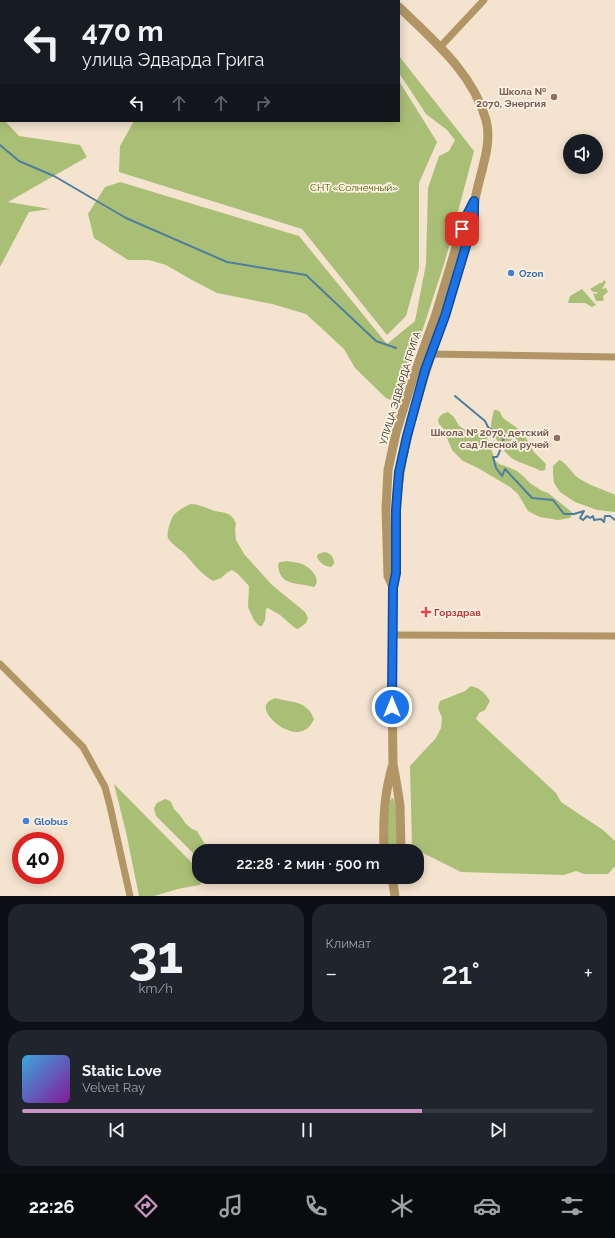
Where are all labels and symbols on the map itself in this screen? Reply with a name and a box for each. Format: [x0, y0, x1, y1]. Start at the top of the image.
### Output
place label: Школа № 2070, Энергия [476, 86, 546, 109]
marker: Школа № 2070, Энергия [549, 92, 559, 102]
park label: СНТ «Солнечный» [310, 182, 398, 193]
pin [445, 212, 479, 246]
marker: Ozon [506, 268, 516, 278]
place label: Ozon [519, 268, 543, 279]
street label: УЛИЦА ЭДВАРДА ГРИГА [377, 330, 423, 446]
place label: Школа № 2070, детский сад Лесной ручей [430, 427, 549, 450]
marker: Школа № 2070, детский сад Лесной ручей [552, 433, 562, 443]
marker: Горздрав [421, 607, 431, 617]
place label: Горздрав [434, 607, 481, 618]
position arrow [371, 686, 413, 728]
marker: Globus [21, 816, 31, 826]
place label: Globus [34, 816, 68, 827]
speed limit sign: 40 [12, 832, 64, 884]

